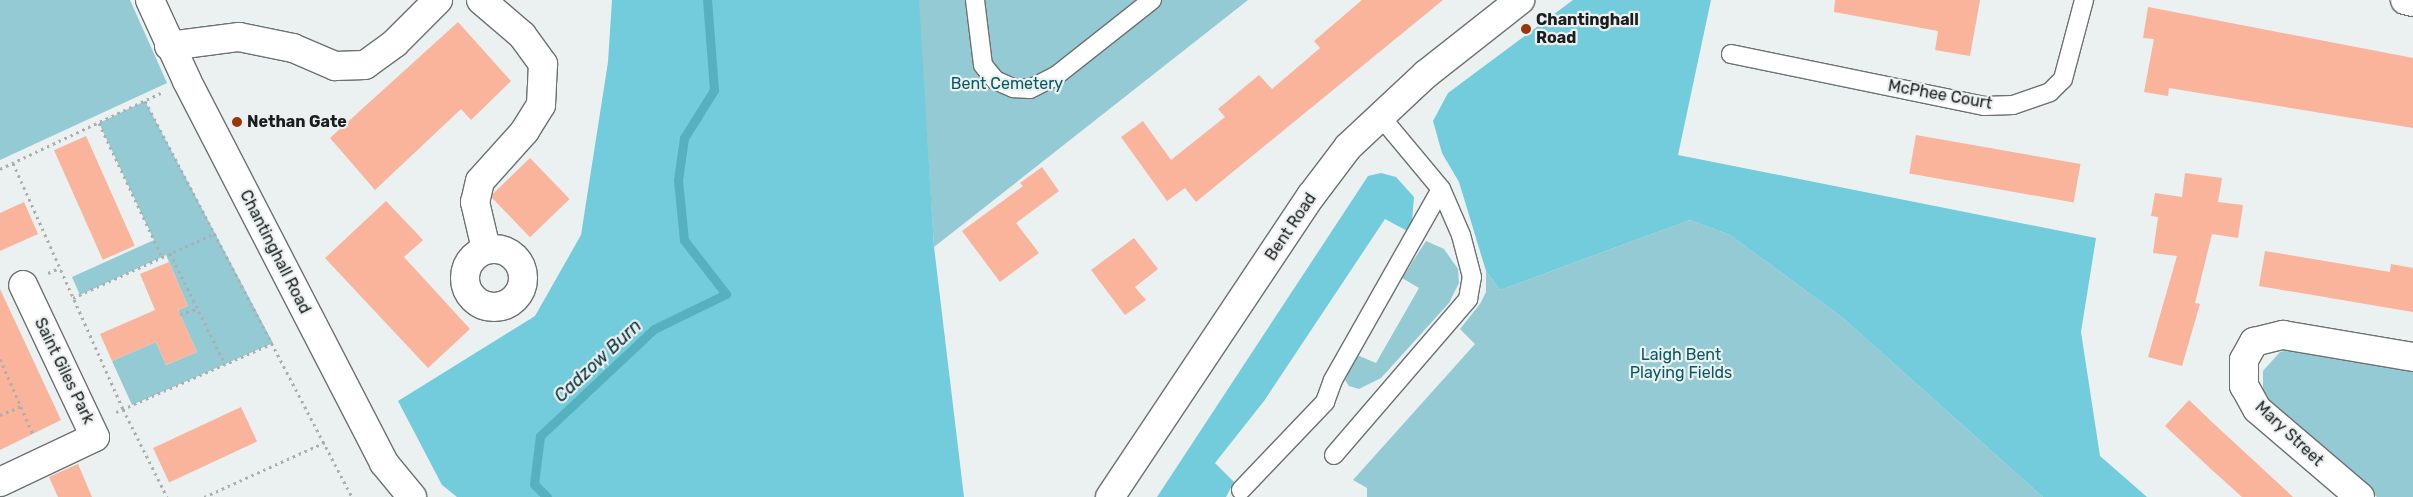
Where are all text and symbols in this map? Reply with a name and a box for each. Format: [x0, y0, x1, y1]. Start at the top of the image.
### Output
place label: Chantinghall Road [1536, 10, 1639, 48]
marker: Chantinghall Road [1520, 23, 1532, 35]
park label: Bent Cemetery [951, 74, 1063, 94]
street label: McPhee Court [1887, 76, 1993, 114]
place label: Nethan Gate [247, 112, 347, 132]
marker: Nethan Gate [231, 116, 243, 128]
street label: Chantinghall Road [235, 187, 315, 317]
street label: Bent Road [1261, 190, 1321, 264]
street label: Saint Giles Park [30, 315, 98, 427]
water label: Cadzow Burn [550, 315, 646, 407]
park label: Laigh Bent Playing Fields [1630, 345, 1732, 383]
street label: Mary Street [2251, 397, 2327, 471]

